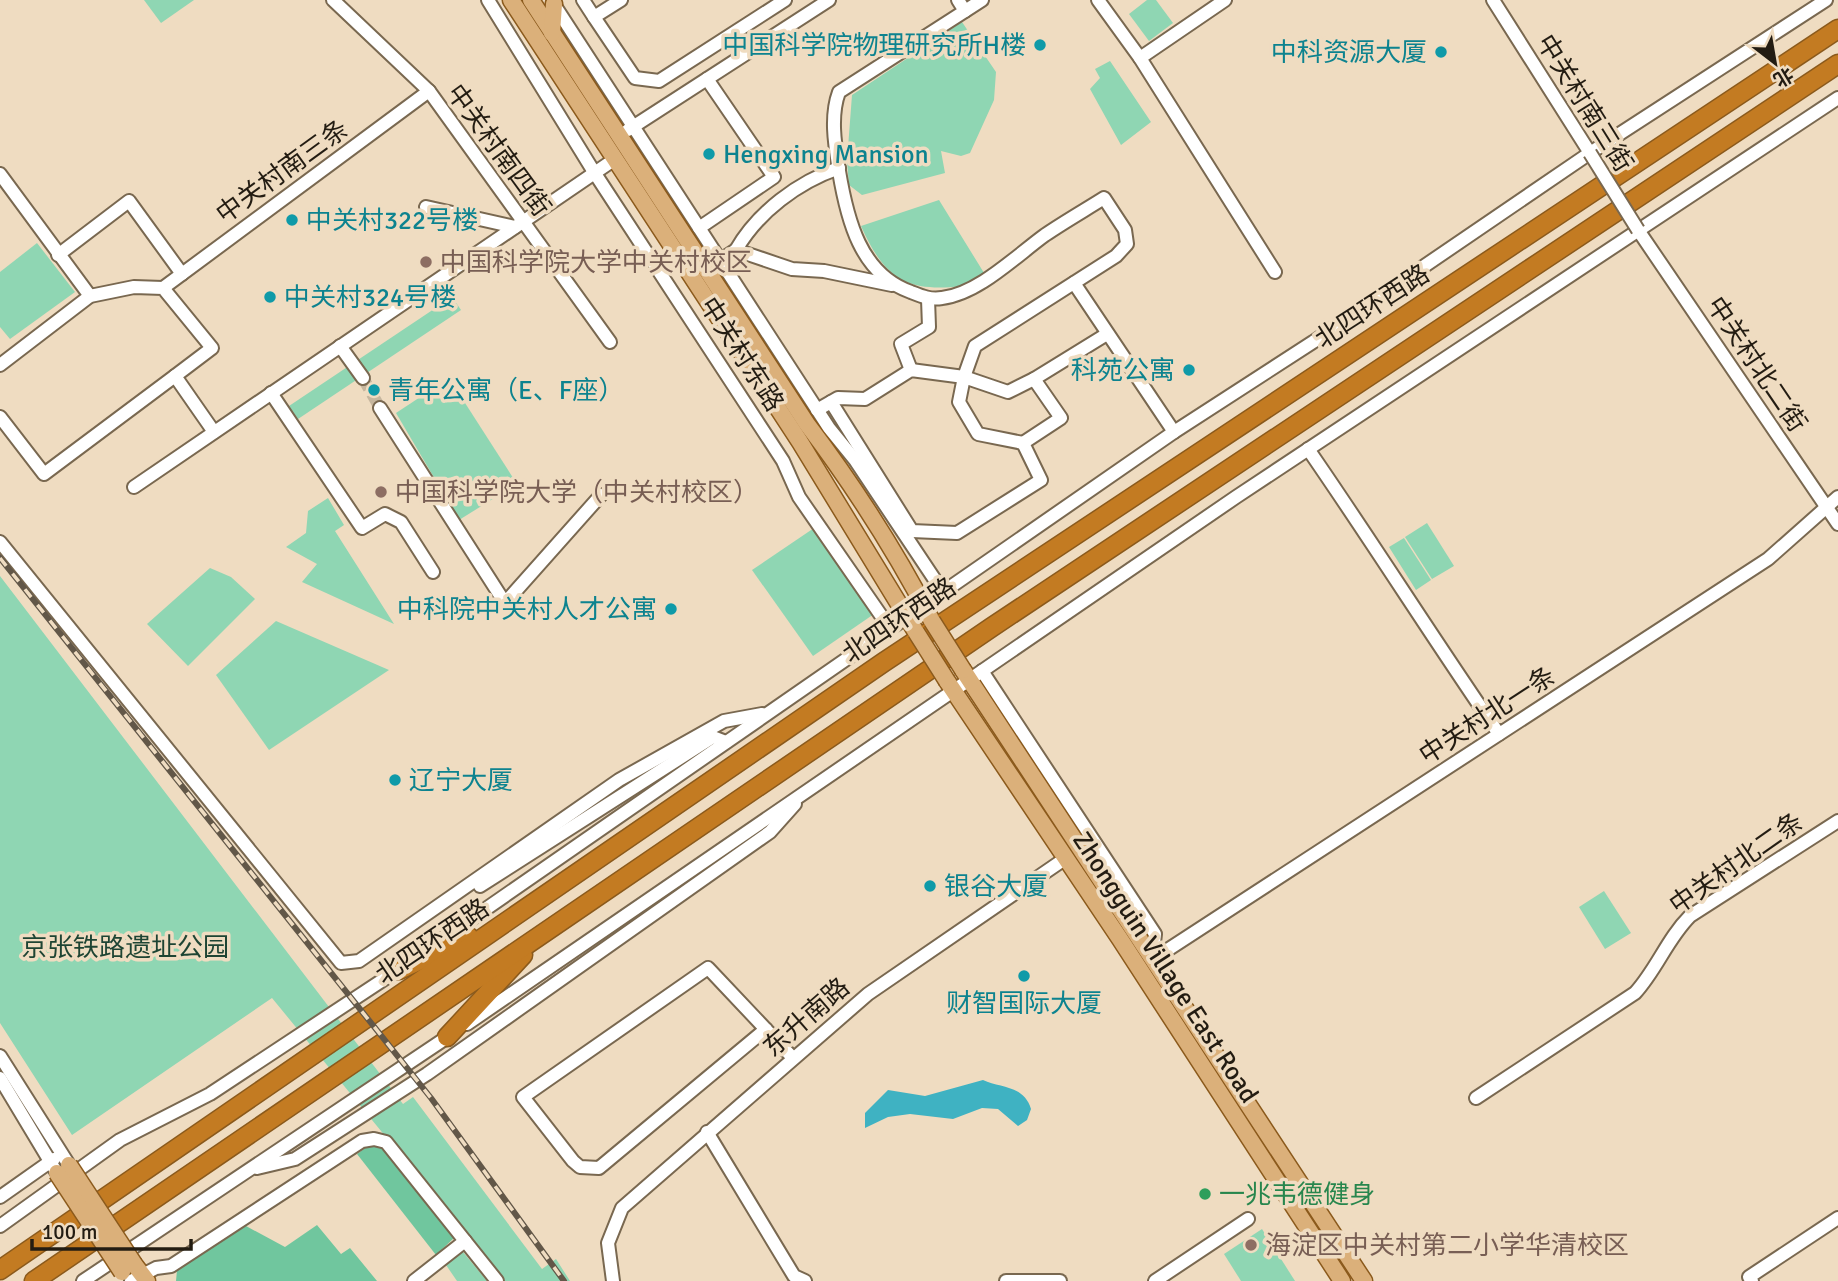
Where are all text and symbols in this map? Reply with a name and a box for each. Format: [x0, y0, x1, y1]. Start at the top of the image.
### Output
north arrow [1740, 28, 1810, 98]
street label: 中关村南三街 [1529, 29, 1639, 178]
place label: 中国科学院物理研究所H楼 [722, 30, 1026, 62]
marker: 中国科学院物理研究所H楼 [1032, 37, 1048, 53]
place label: 中科资源大厦 [1271, 37, 1427, 69]
marker: 中科资源大厦 [1433, 44, 1449, 60]
text: 北 [1769, 62, 1798, 92]
street label: 中关村南四街 [439, 78, 557, 223]
street label: 中关村南三条 [210, 113, 355, 231]
place label: Hengxing Mansion [723, 139, 929, 171]
marker: Hengxing Mansion [701, 146, 717, 162]
place label: 中关村322号楼 [306, 205, 478, 237]
marker: 中关村322号楼 [284, 212, 300, 228]
place label: 中国科学院大学中关村校区 [440, 247, 752, 279]
marker: 中国科学院大学中关村校区 [418, 254, 434, 270]
street label: 北四环西路 [1309, 258, 1436, 356]
place label: 中关村324号楼 [284, 282, 456, 314]
marker: 中关村324号楼 [262, 289, 278, 305]
street label: 中关村东路 [692, 291, 790, 418]
street label: 中关村北二街 [1699, 291, 1813, 438]
place label: 科苑公寓 [1071, 355, 1175, 387]
marker: 科苑公寓 [1181, 362, 1197, 378]
place label: 青年公寓（E、F座） [388, 375, 624, 407]
marker: 青年公寓（E、F座） [366, 382, 382, 398]
place label: 中国科学院大学（中关村校区） [395, 477, 759, 509]
marker: 中国科学院大学（中关村校区） [373, 484, 389, 500]
street label: 北四环西路 [837, 571, 962, 670]
place label: 中科院中关村人才公寓 [397, 594, 657, 626]
marker: 中科院中关村人才公寓 [663, 601, 679, 617]
street label: 中关村北一条 [1413, 660, 1562, 772]
place label: 辽宁大厦 [409, 765, 513, 797]
marker: 辽宁大厦 [387, 772, 403, 788]
street label: 中关村北二条 [1663, 806, 1810, 922]
street label: Zhongguin Village East Road [1065, 826, 1265, 1109]
place label: 银谷大厦 [944, 871, 1048, 903]
marker: 银谷大厦 [922, 878, 938, 894]
street label: 北四环西路 [370, 892, 495, 991]
park label: 京张铁路遗址公园 [21, 932, 229, 964]
marker: 财智国际大厦 [1016, 968, 1032, 984]
street label: 东升南路 [757, 972, 856, 1064]
place label: 财智国际大厦 [946, 988, 1102, 1020]
place label: 一兆韦德健身 [1219, 1179, 1375, 1211]
marker: 一兆韦德健身 [1197, 1186, 1213, 1202]
scale bar [32, 1208, 191, 1252]
text: 100 m [42, 1219, 97, 1245]
place label: 海淀区中关村第二小学华清校区 [1265, 1230, 1629, 1262]
marker: 海淀区中关村第二小学华清校区 [1243, 1237, 1259, 1253]

